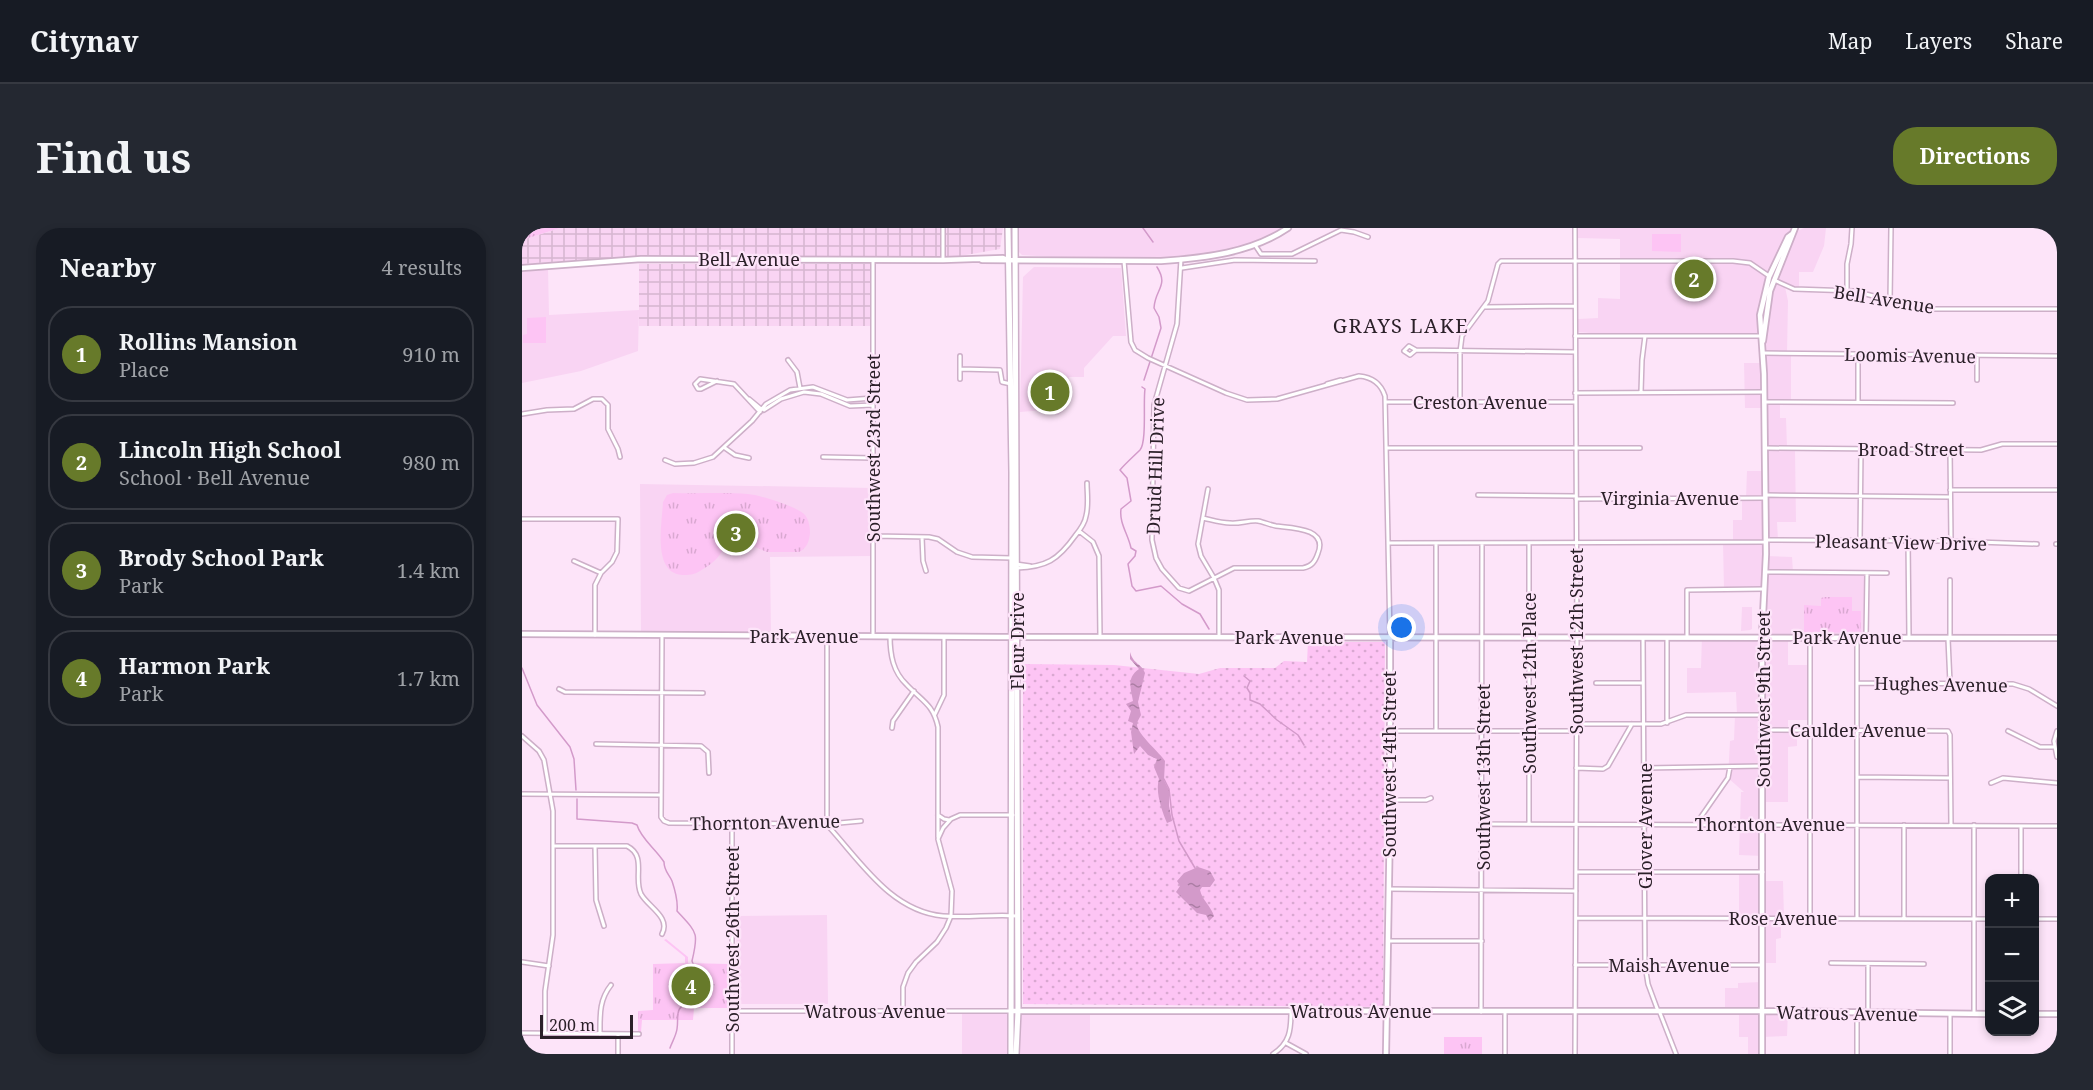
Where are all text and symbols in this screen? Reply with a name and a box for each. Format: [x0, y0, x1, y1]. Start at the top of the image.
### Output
text: Citynav [30, 22, 139, 60]
text: Map [1828, 27, 1872, 55]
text: Layers [1905, 27, 1972, 55]
text: Share [2005, 27, 2063, 55]
button: Directions [1893, 127, 2057, 185]
text: Find us [36, 128, 191, 185]
street label: Bell Avenue [698, 247, 800, 271]
text: Nearby [60, 249, 156, 285]
text: 4 results [382, 254, 462, 281]
pin: 2 [1674, 256, 1714, 302]
street label: Bell Avenue [1832, 279, 1936, 319]
district label: GRAYS LAKE [1333, 312, 1469, 339]
text: Rollins Mansion [119, 326, 298, 356]
text: 1 [76, 341, 87, 368]
text: 910 m [402, 341, 460, 368]
street label: Loomis Avenue [1844, 342, 1976, 368]
street label: Southwest 23rd Street [861, 354, 885, 542]
text: Place [119, 356, 169, 383]
pin: 1 [1030, 370, 1070, 414]
street label: Creston Avenue [1413, 390, 1547, 414]
street label: Druid Hill Drive [1141, 397, 1169, 535]
text: Lincoln High School [119, 434, 341, 464]
street label: Broad Street [1858, 437, 1964, 461]
text: 2 [76, 449, 87, 476]
text: 980 m [402, 449, 460, 476]
text: School · Bell Avenue [119, 464, 310, 491]
street label: Virginia Avenue [1601, 486, 1739, 510]
pin: 3 [716, 510, 756, 556]
street label: Pleasant View Drive [1815, 528, 1987, 556]
text: Brody School Park [119, 542, 324, 572]
street label: Southwest 12th Street [1564, 548, 1588, 734]
text: 3 [76, 557, 87, 584]
text: 1.4 km [397, 557, 460, 584]
text: Park [119, 572, 163, 599]
street label: Fleur Drive [1005, 592, 1029, 690]
street label: Southwest 12th Place [1517, 592, 1541, 774]
street label: Southwest 9th Street [1751, 611, 1775, 787]
your location [1387, 613, 1416, 642]
street label: Park Avenue [749, 624, 859, 648]
street label: Park Avenue [1234, 625, 1344, 649]
street label: Park Avenue [1792, 625, 1902, 649]
text: Harmon Park [119, 650, 270, 680]
text: 4 [76, 665, 87, 692]
text: 1.7 km [397, 665, 460, 692]
street label: Southwest 14th Street [1377, 671, 1401, 857]
street label: Hughes Avenue [1874, 671, 2008, 697]
text: Park [119, 680, 163, 707]
street label: Southwest 13th Street [1471, 684, 1495, 870]
street label: Caulder Avenue [1790, 718, 1926, 742]
street label: Glover Avenue [1633, 763, 1657, 889]
street label: Thornton Avenue [690, 809, 840, 835]
street label: Thornton Avenue [1695, 812, 1845, 836]
street label: Southwest 26th Street [720, 846, 744, 1032]
map controls [1985, 874, 2039, 1036]
button: + [1985, 874, 2039, 928]
street label: Rose Avenue [1729, 906, 1837, 930]
button: − [1985, 928, 2039, 982]
street label: Maish Avenue [1608, 953, 1730, 977]
pin: 4 [672, 964, 710, 1008]
button: layers [1985, 982, 2039, 1036]
street label: Watrous Avenue [804, 999, 946, 1023]
street label: Watrous Avenue [1290, 999, 1432, 1023]
street label: Watrous Avenue [1776, 1000, 1918, 1026]
scale bar [540, 1012, 633, 1040]
text: 200 m [549, 1014, 595, 1036]

